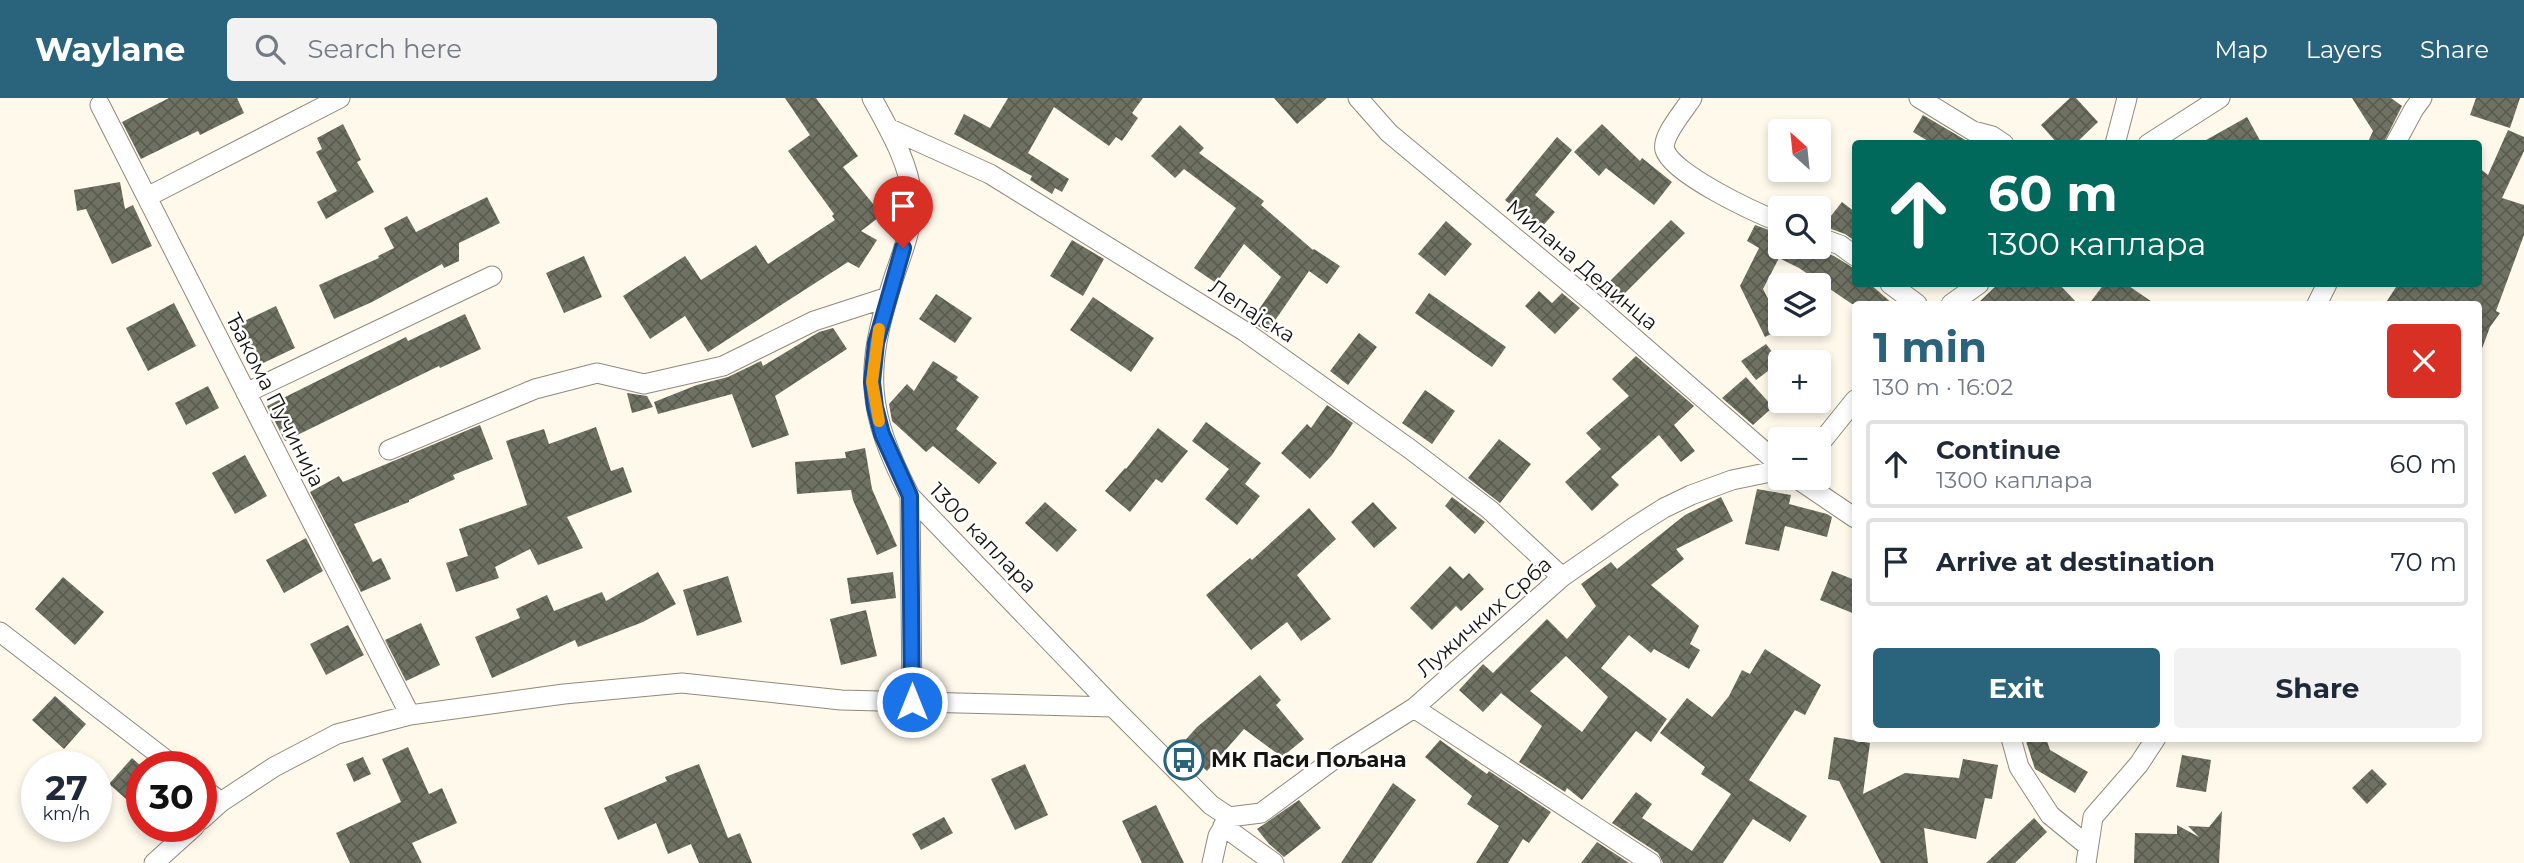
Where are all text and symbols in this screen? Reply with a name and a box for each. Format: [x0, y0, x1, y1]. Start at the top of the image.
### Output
search box [227, 18, 717, 81]
text: Waylane [35, 29, 185, 69]
icon: search [251, 30, 289, 68]
text: Search here [307, 33, 462, 65]
text: Map [2214, 35, 2268, 64]
text: Layers [2306, 35, 2382, 64]
text: Share [2420, 35, 2489, 64]
north arrow [1768, 119, 1830, 182]
map controls [1768, 119, 1831, 490]
text: 60 m [1988, 164, 2118, 223]
icon: ahead [1873, 168, 1964, 259]
pin [873, 176, 933, 248]
icon: arrive [884, 187, 922, 225]
street label: Милана Дединца [1501, 194, 1663, 335]
button: search [1768, 196, 1831, 259]
text: 1300 каплара [1988, 224, 2206, 263]
street label: Лепајска [1205, 273, 1300, 348]
button: layers [1768, 273, 1831, 336]
street label: Ђакома Пучинија [221, 309, 330, 491]
text: 1 min [1873, 321, 1987, 373]
button: close [2387, 324, 2461, 398]
button: + [1768, 350, 1831, 413]
text: 130 m · 16:02 [1873, 373, 2013, 401]
button: − [1768, 427, 1831, 490]
text: Continue [1936, 434, 2061, 466]
icon: ahead [1877, 445, 1915, 483]
text: 60 m [2390, 448, 2457, 480]
text: 1300 каплара [1936, 466, 2093, 494]
street label: 1300 каплара [925, 477, 1042, 598]
icon: arrive [1877, 543, 1915, 581]
text: Arrive at destination [1936, 546, 2215, 578]
text: 70 m [2391, 546, 2457, 578]
street label: Лужичких Срба [1411, 551, 1556, 682]
button: Exit [1873, 648, 2160, 728]
button: Share [2174, 648, 2461, 728]
position arrow [875, 665, 949, 739]
bus stop icon: МК Паси Пољана [1163, 739, 1205, 781]
place label: МК Паси Пољана [1211, 747, 1406, 772]
speed limit sign: 30 [126, 751, 217, 842]
text: 27 [45, 766, 88, 809]
text: km/h [42, 803, 91, 825]

